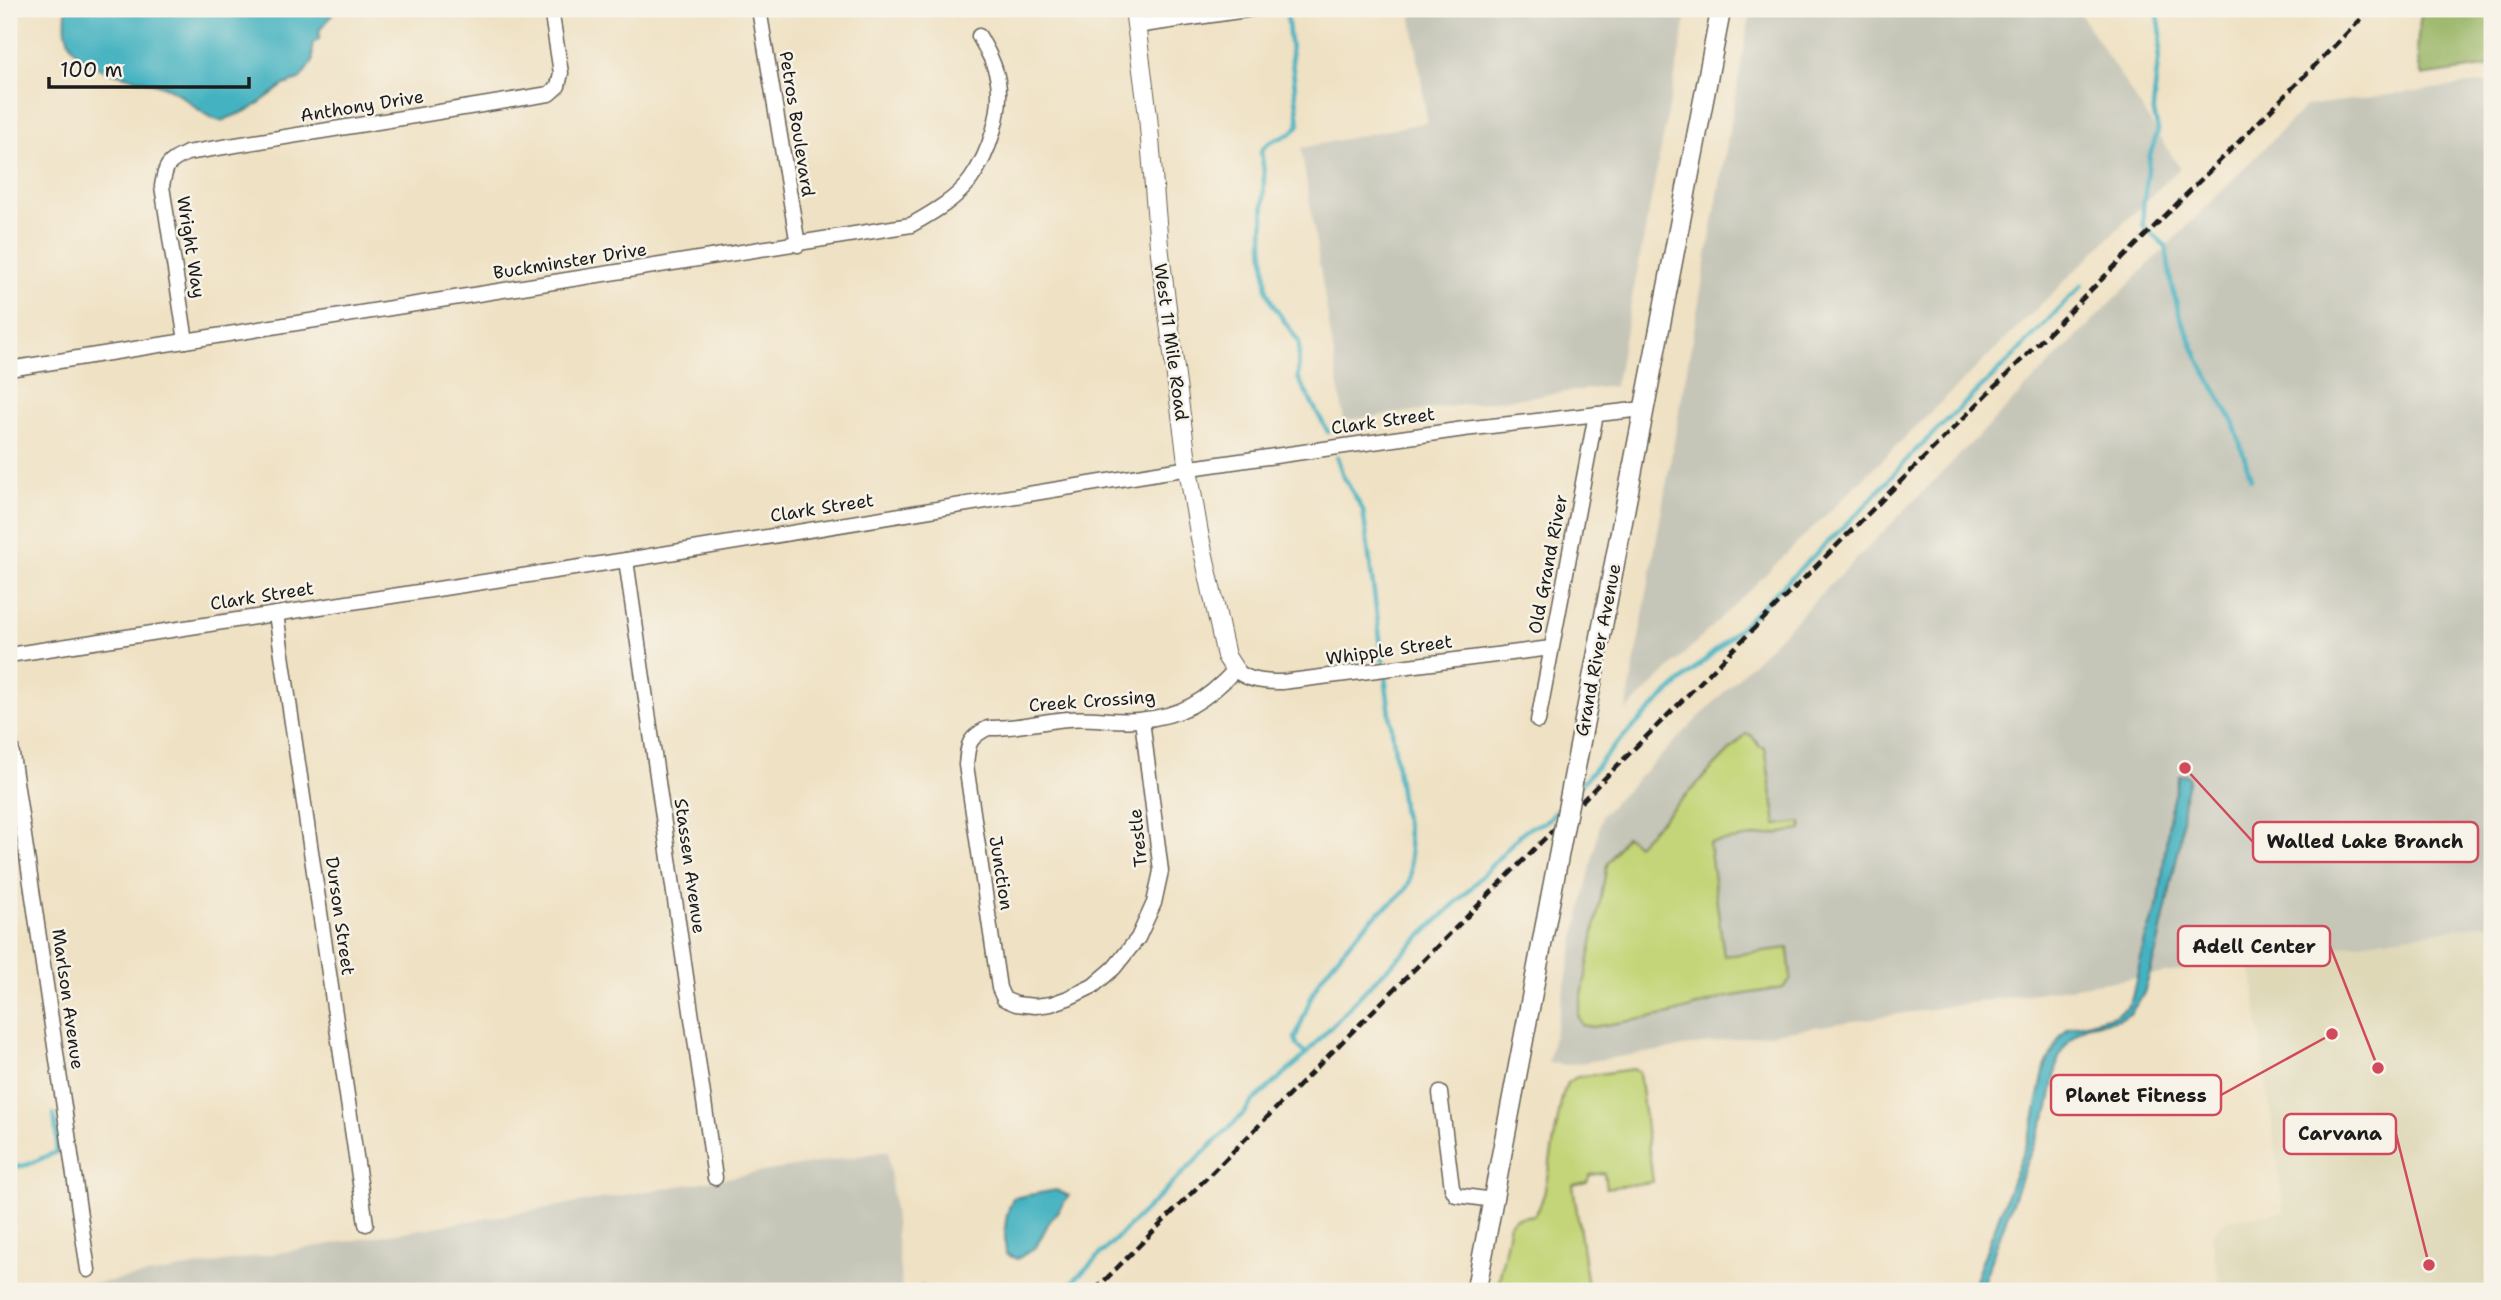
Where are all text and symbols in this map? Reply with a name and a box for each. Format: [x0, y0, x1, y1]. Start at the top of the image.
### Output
scale bar [49, 46, 248, 90]
street label: Petros Boulevard [774, 49, 820, 199]
text: 100 m [60, 56, 123, 84]
street label: Anthony Drive [299, 84, 425, 128]
street label: Wright Way [171, 194, 211, 300]
street label: Buckminster Drive [491, 237, 649, 285]
street label: West 11 Mile Road [1148, 262, 1194, 422]
street label: Clark Street [1330, 402, 1437, 440]
street label: Clark Street [769, 488, 876, 528]
street label: Old Grand River [1523, 492, 1573, 636]
street label: Grand River Avenue [1569, 562, 1627, 738]
street label: Clark Street [209, 576, 316, 616]
street label: Whipple Street [1324, 629, 1454, 671]
street label: Creek Crossing [1028, 685, 1156, 717]
street label: Stassen Avenue [669, 797, 711, 935]
street label: Trestle [1123, 808, 1153, 868]
callout: Walled Lake Branch [2253, 822, 2478, 862]
text: Walled Lake Branch [2266, 829, 2464, 854]
street label: Junction [983, 834, 1019, 912]
street label: Durson Street [320, 855, 360, 977]
callout: Adell Center [2178, 926, 2330, 966]
street label: Marlson Avenue [46, 927, 90, 1071]
text: Adell Center [2192, 934, 2316, 959]
callout: Planet Fitness [2051, 1075, 2221, 1115]
text: Planet Fitness [2065, 1083, 2207, 1108]
callout: Carvana [2284, 1114, 2396, 1154]
text: Carvana [2298, 1121, 2382, 1146]

